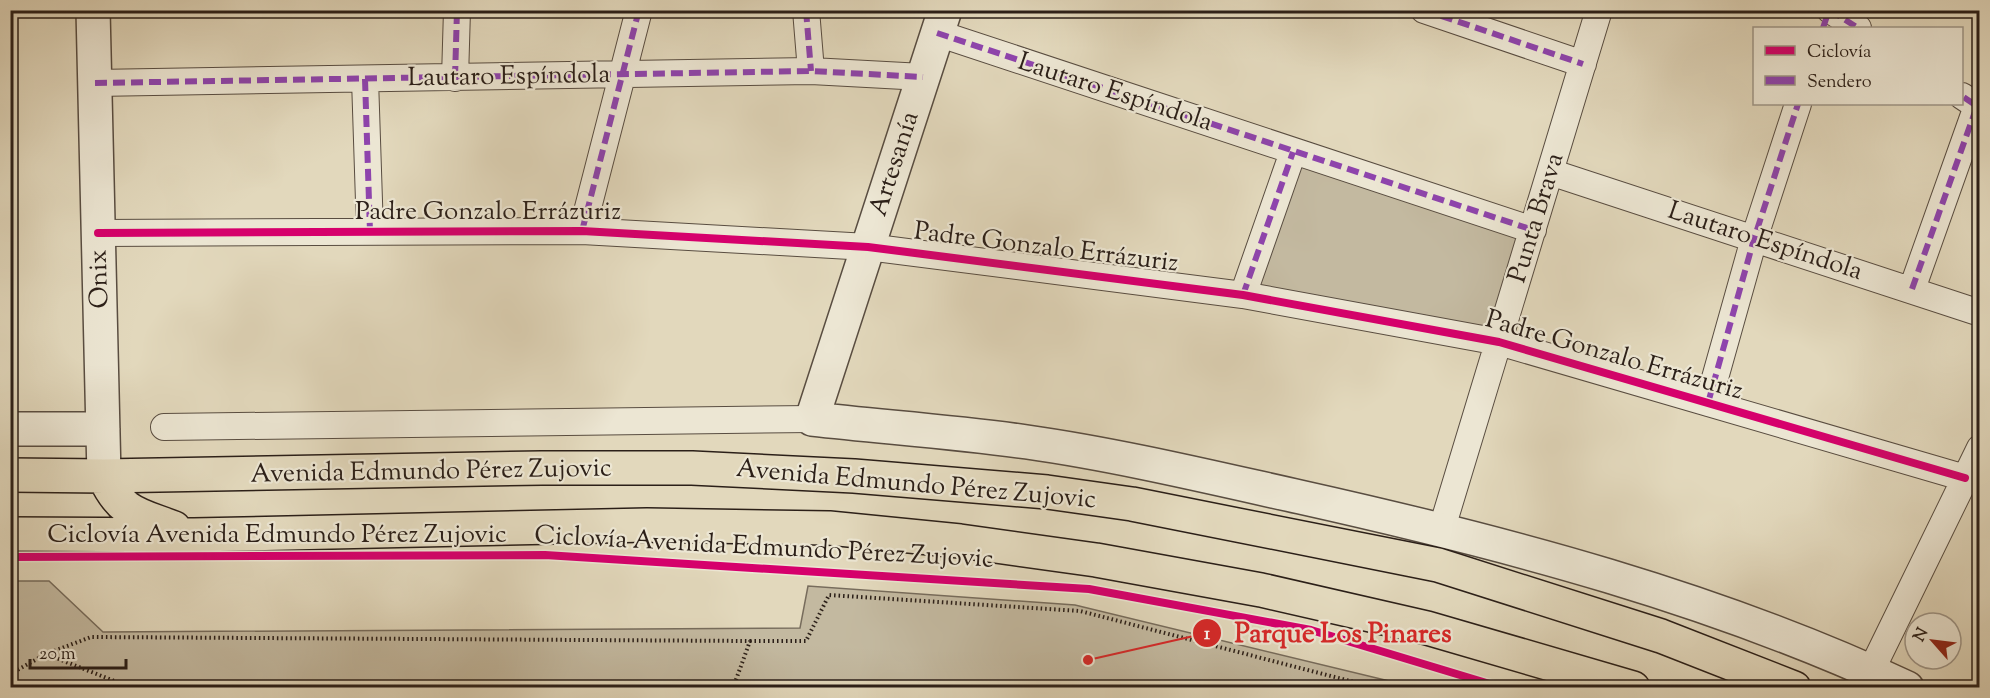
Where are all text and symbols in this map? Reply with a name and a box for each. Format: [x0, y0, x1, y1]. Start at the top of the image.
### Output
legend [1753, 27, 1963, 105]
text: Ciclovía [1807, 40, 1871, 66]
street label: Lautaro Espíndola [1013, 44, 1217, 142]
street label: Lautaro Espíndola [407, 57, 611, 97]
text: Sendero [1807, 70, 1872, 96]
street label: Artesanía [861, 107, 929, 221]
street label: Punta Brava [1500, 148, 1574, 288]
street label: Lautaro Espíndola [1663, 193, 1867, 291]
street label: Padre Gonzalo Errázuriz [355, 194, 621, 231]
street label: Padre Gonzalo Errázuriz [912, 213, 1180, 283]
street label: Onix [80, 249, 120, 309]
street label: Padre Gonzalo Errázuriz [1481, 302, 1747, 411]
street label: Avenida Edmundo Pérez Zujovic [250, 450, 612, 494]
street label: Avenida Edmundo Pérez Zujovic [734, 451, 1098, 519]
street label: Ciclovía Avenida Edmundo Pérez Zujovic [47, 517, 507, 554]
street label: Ciclovía Avenida Edmundo Pérez Zujovic [533, 517, 995, 579]
callout: Parque Los Pinares [1192, 610, 1463, 655]
north arrow [1903, 611, 1963, 671]
text: Parque Los Pinares [1234, 616, 1452, 655]
text: 1 [1204, 622, 1211, 648]
text: N [1909, 624, 1935, 646]
scale bar [30, 632, 126, 670]
text: 20 m [39, 642, 76, 668]

